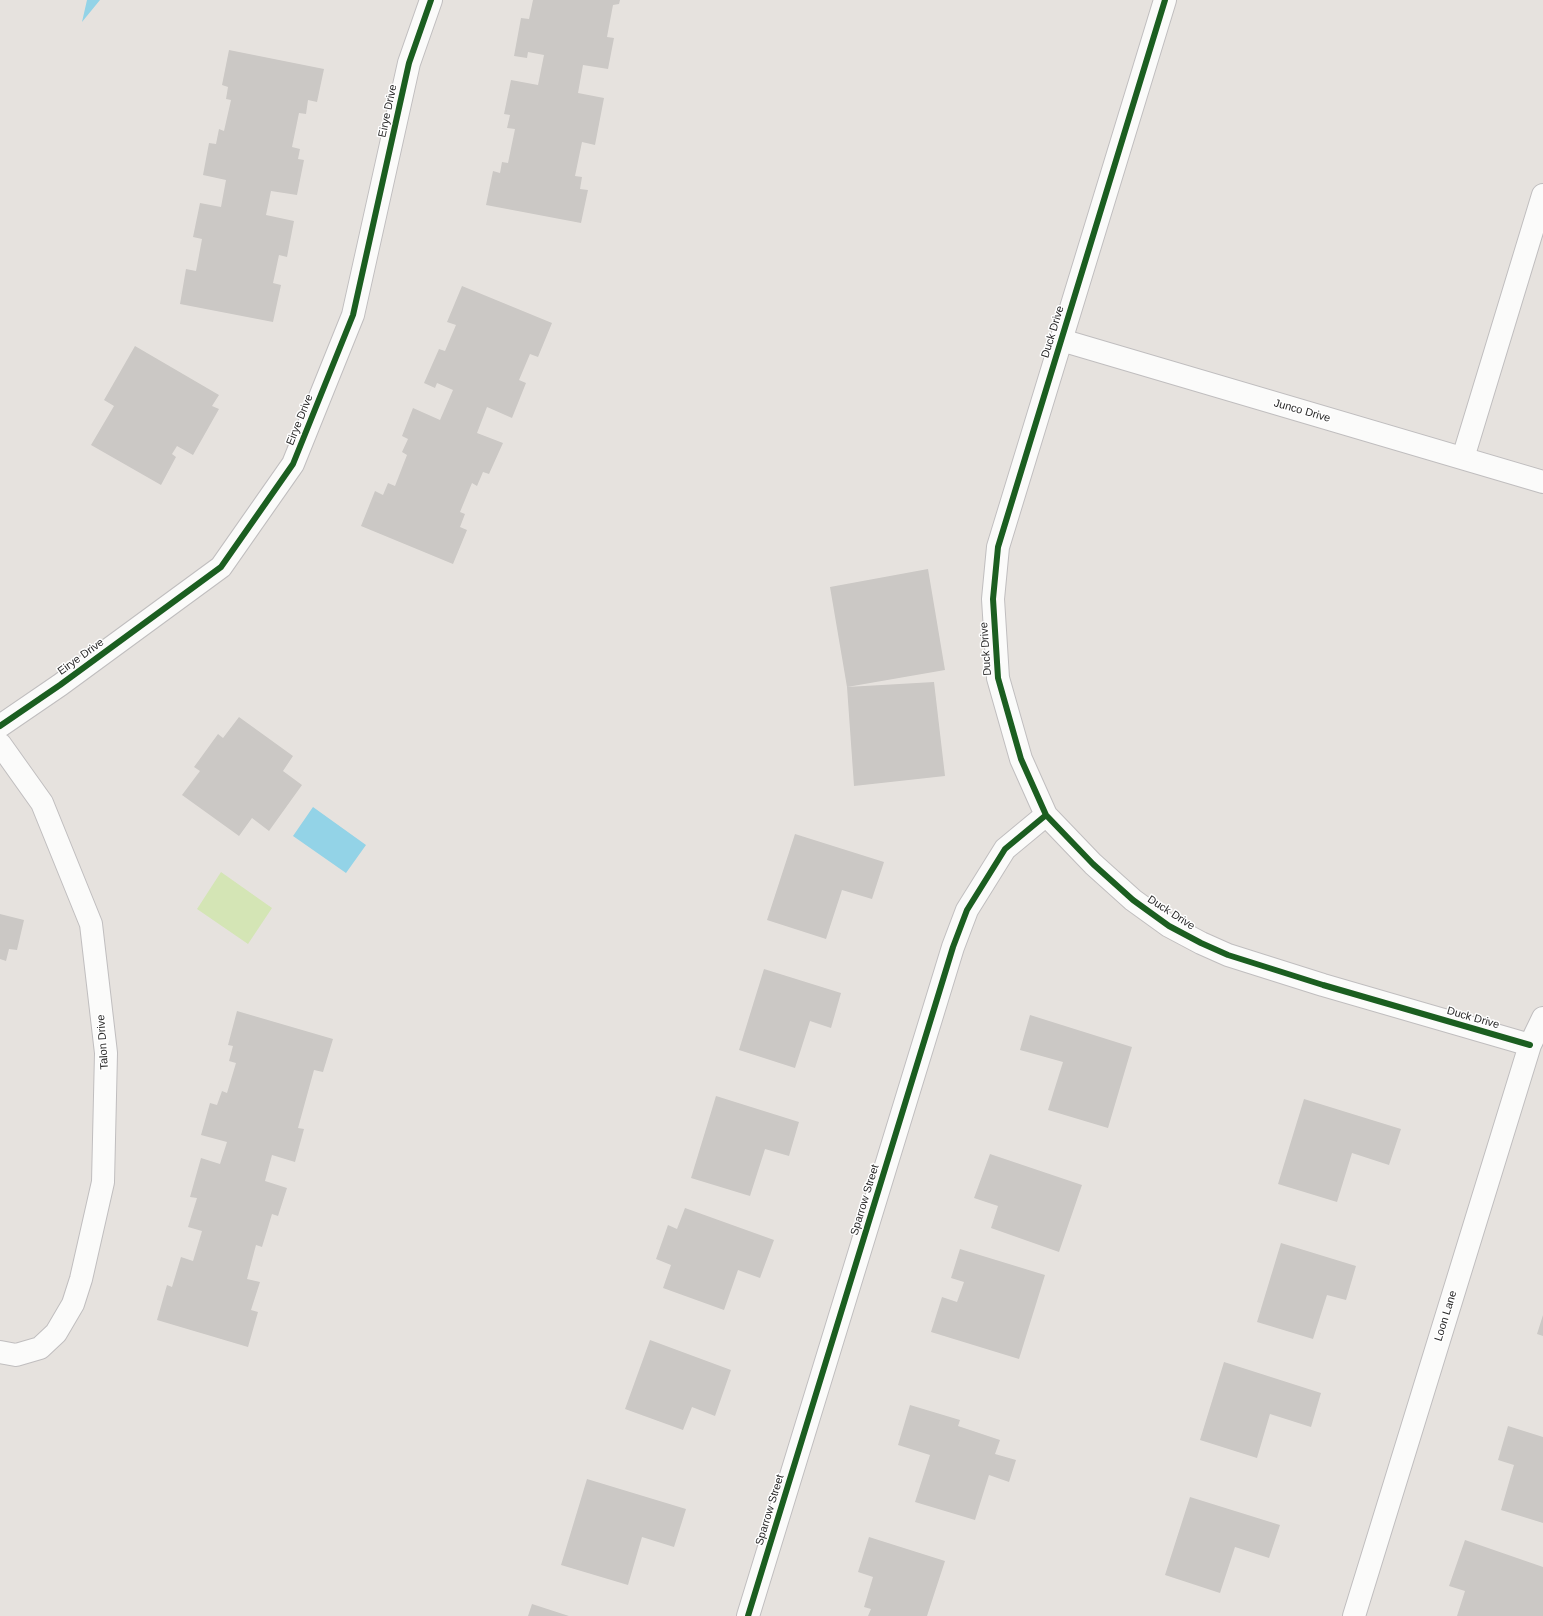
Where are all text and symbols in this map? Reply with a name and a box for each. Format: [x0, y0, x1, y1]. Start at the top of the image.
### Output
street label: Eirye Drive [376, 83, 400, 139]
street label: Duck Drive [1039, 304, 1067, 360]
street label: Eirye Drive [284, 393, 316, 447]
street label: Junco Drive [1272, 397, 1332, 425]
street label: Duck Drive [978, 622, 994, 676]
street label: Eirye Drive [55, 636, 107, 678]
street label: Duck Drive [1145, 893, 1197, 933]
street label: Duck Drive [1445, 1004, 1501, 1032]
street label: Talon Drive [94, 1014, 112, 1070]
street label: Sparrow Street [848, 1163, 882, 1237]
street label: Loon Lane [1432, 1289, 1460, 1343]
street label: Sparrow Street [753, 1473, 787, 1547]

